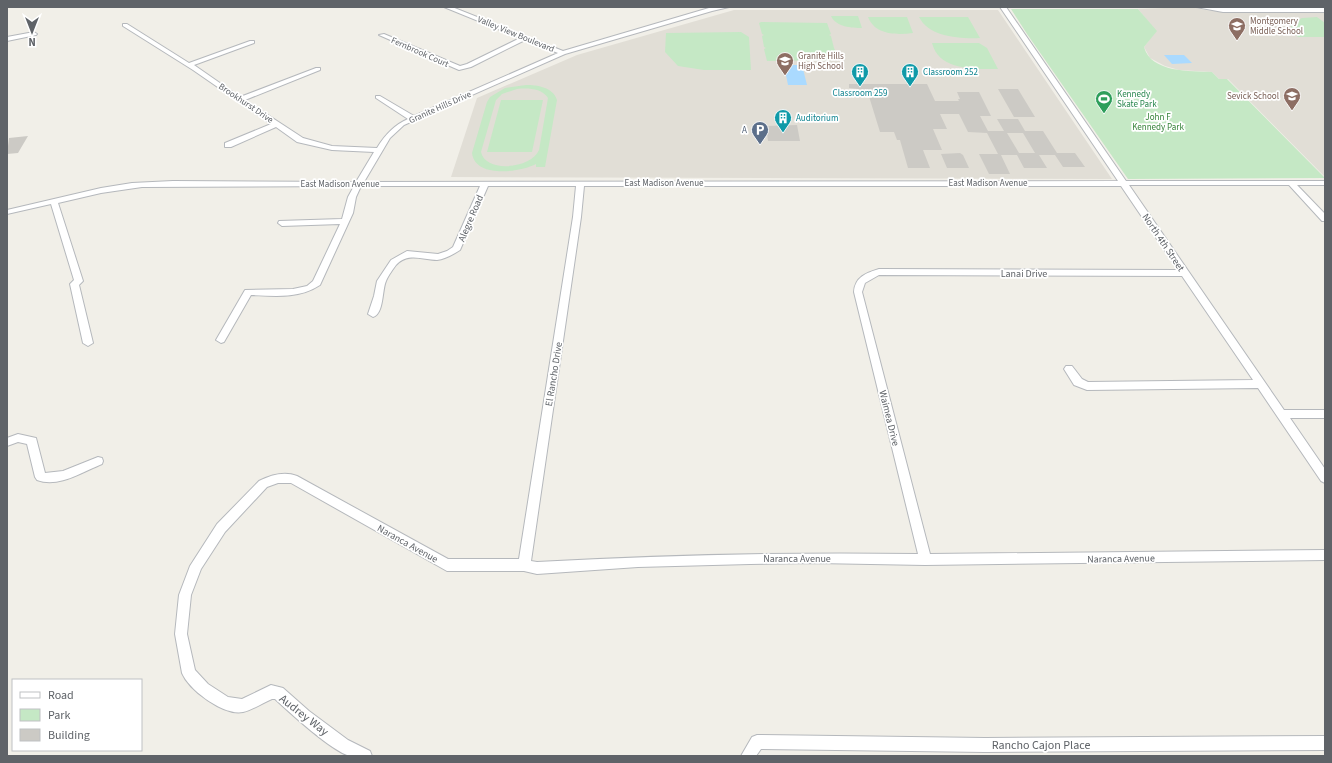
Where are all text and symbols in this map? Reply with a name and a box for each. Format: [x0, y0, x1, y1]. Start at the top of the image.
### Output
north arrow [12, 12, 52, 52]
street label: Valley View Boulevard [475, 13, 556, 56]
place label: Montgomery Middle School [1250, 15, 1303, 38]
school or university icon: Montgomery Middle School [1227, 16, 1247, 41]
text: N [28, 34, 36, 49]
street label: Fernbrook Court [389, 34, 451, 71]
place label: Granite Hills High School [798, 50, 844, 73]
school or university icon: Granite Hills High School [775, 51, 795, 76]
building icon: Classroom 259 [850, 62, 870, 87]
building icon: Classroom 252 [900, 62, 920, 87]
place label: Classroom 252 [923, 66, 979, 79]
street label: Brookhurst Drive [216, 80, 276, 127]
school or university icon: Sevick School [1282, 86, 1302, 111]
place label: Classroom 259 [833, 87, 888, 100]
street label: Granite Hills Drive [407, 88, 474, 127]
place label: Kennedy Skate Park [1117, 88, 1157, 111]
sports icon: Kennedy Skate Park [1094, 89, 1114, 114]
place label: Sevick School [1227, 90, 1279, 103]
building icon: Auditorium [773, 108, 793, 133]
park label: John F Kennedy Park [1132, 111, 1184, 134]
place label: Auditorium [796, 112, 838, 125]
parking icon: A [750, 120, 770, 145]
place label: A [742, 124, 747, 137]
street label: East Madison Avenue [624, 177, 704, 190]
street label: East Madison Avenue [948, 177, 1028, 190]
street label: East Madison Avenue [300, 178, 380, 191]
street label: Alegre Road [455, 193, 487, 244]
street label: North 4th Street [1139, 211, 1188, 275]
street label: Lanai Drive [1001, 267, 1047, 281]
street label: El Rancho Drive [542, 341, 566, 407]
street label: Waimea Drive [875, 389, 903, 448]
street label: Naranca Avenue [375, 521, 440, 566]
street label: Naranca Avenue [1087, 551, 1155, 567]
street label: Naranca Avenue [763, 552, 831, 566]
legend [12, 679, 142, 751]
text: Road [48, 687, 74, 704]
street label: Audrey Way [275, 691, 332, 740]
text: Park [48, 707, 70, 724]
text: Building [48, 727, 90, 744]
street label: Rancho Cajon Place [992, 737, 1090, 754]

